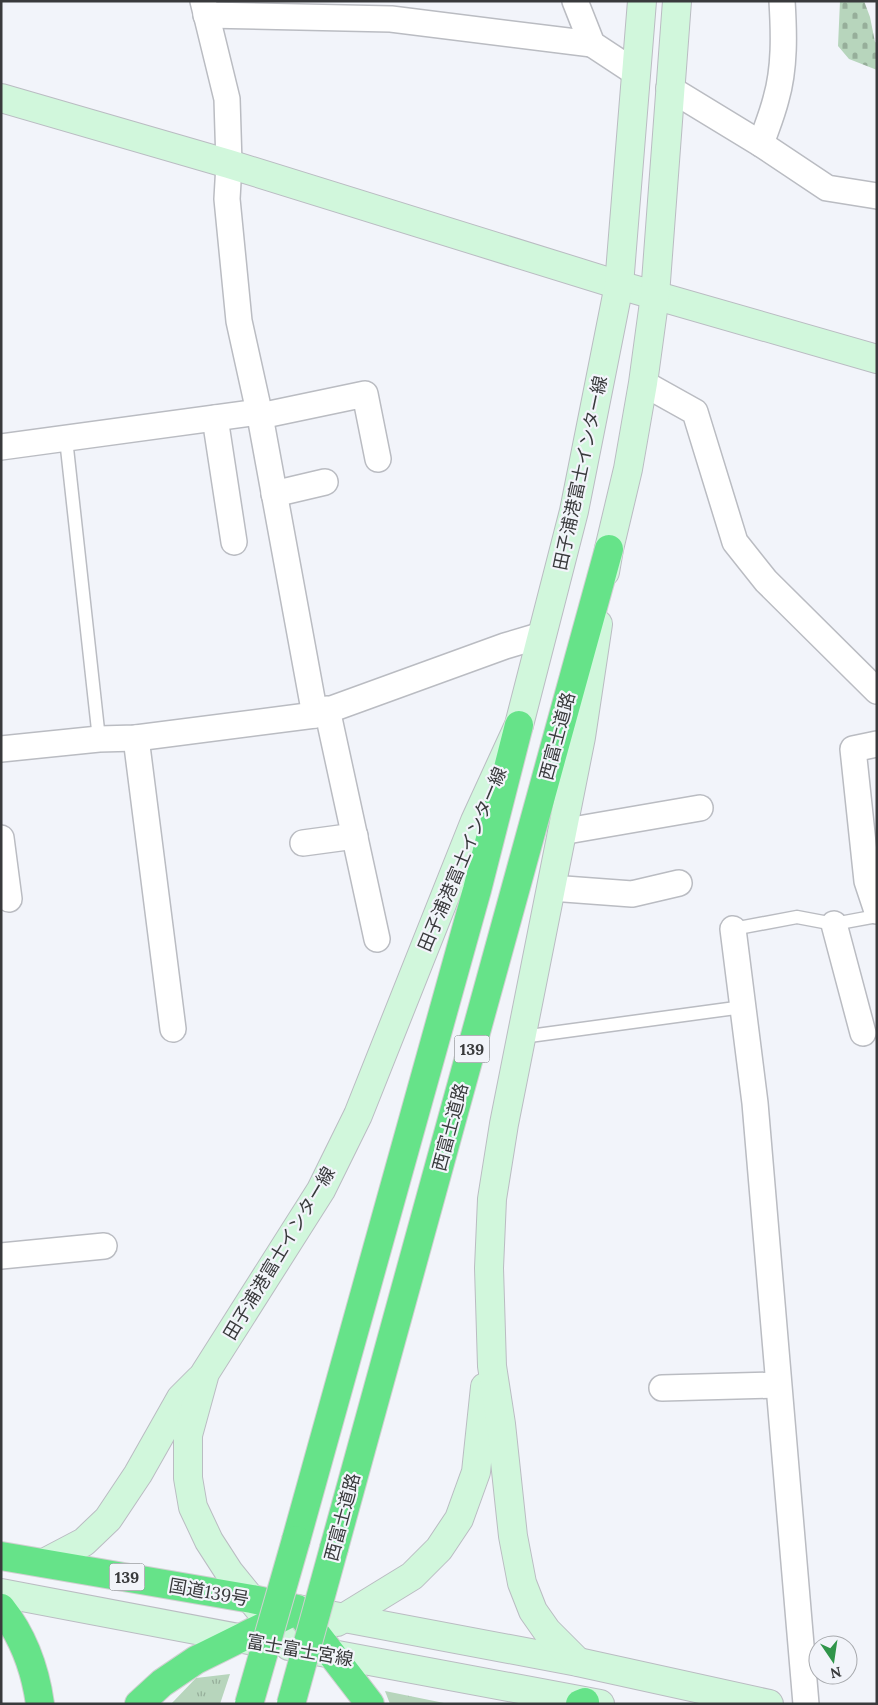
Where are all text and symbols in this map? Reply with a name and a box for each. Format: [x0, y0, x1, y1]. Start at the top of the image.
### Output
street label: 田子浦港富士インター線 [548, 374, 612, 572]
street label: 西富士道路 [534, 690, 580, 782]
street label: 田子浦港富士インター線 [413, 763, 511, 955]
road number: 139 [454, 1036, 490, 1062]
street label: 西富士道路 [427, 1081, 473, 1173]
street label: 田子浦港富士インター線 [218, 1162, 340, 1344]
street label: 西富士道路 [319, 1471, 365, 1563]
road number: 139 [110, 1564, 144, 1590]
street label: 国道139号 [167, 1574, 251, 1610]
street label: 富士富士宮線 [245, 1629, 355, 1671]
north arrow [808, 1635, 858, 1685]
text: N [828, 1663, 843, 1683]

